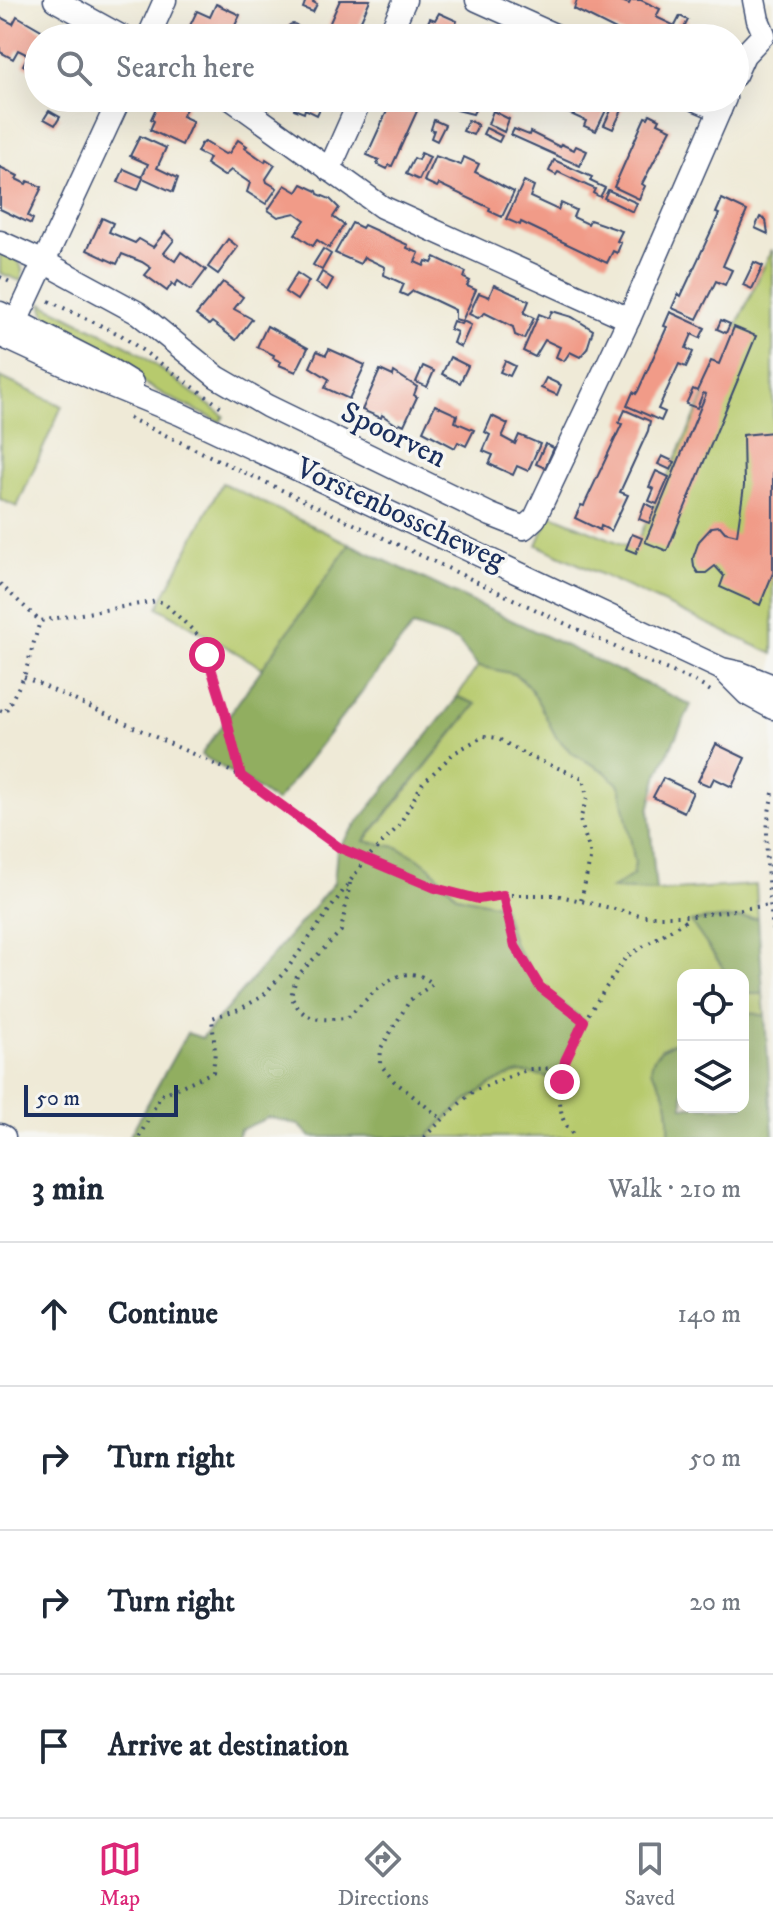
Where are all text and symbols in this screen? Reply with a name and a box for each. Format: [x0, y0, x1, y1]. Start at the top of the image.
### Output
search box [24, 24, 749, 112]
icon: search [52, 46, 96, 90]
text: Search here [116, 50, 255, 87]
street label: Spoorven [335, 394, 452, 477]
street label: Vorstenbosscheweg [289, 449, 511, 579]
route start [189, 637, 225, 673]
map controls [677, 969, 749, 1113]
button: locate [677, 969, 749, 1041]
button: layers [677, 1041, 749, 1113]
route end [544, 1064, 580, 1100]
scale bar [24, 1081, 178, 1117]
text: 50 m [36, 1085, 80, 1112]
text: 3 min [32, 1168, 104, 1210]
text: Walk · 210 m [608, 1173, 741, 1206]
icon: ahead [32, 1292, 76, 1336]
text: Continue [108, 1296, 218, 1333]
text: 140 m [677, 1298, 741, 1331]
icon: right [32, 1436, 76, 1480]
text: Turn right [108, 1440, 235, 1477]
text: 50 m [689, 1442, 741, 1475]
icon: right [32, 1580, 76, 1624]
text: Turn right [108, 1584, 235, 1621]
text: 20 m [689, 1586, 741, 1619]
icon: arrive [32, 1724, 76, 1768]
text: Arrive at destination [108, 1728, 349, 1765]
tab: Map [98, 1837, 142, 1912]
tab: Directions [338, 1837, 429, 1912]
tab: Saved [625, 1837, 675, 1912]

